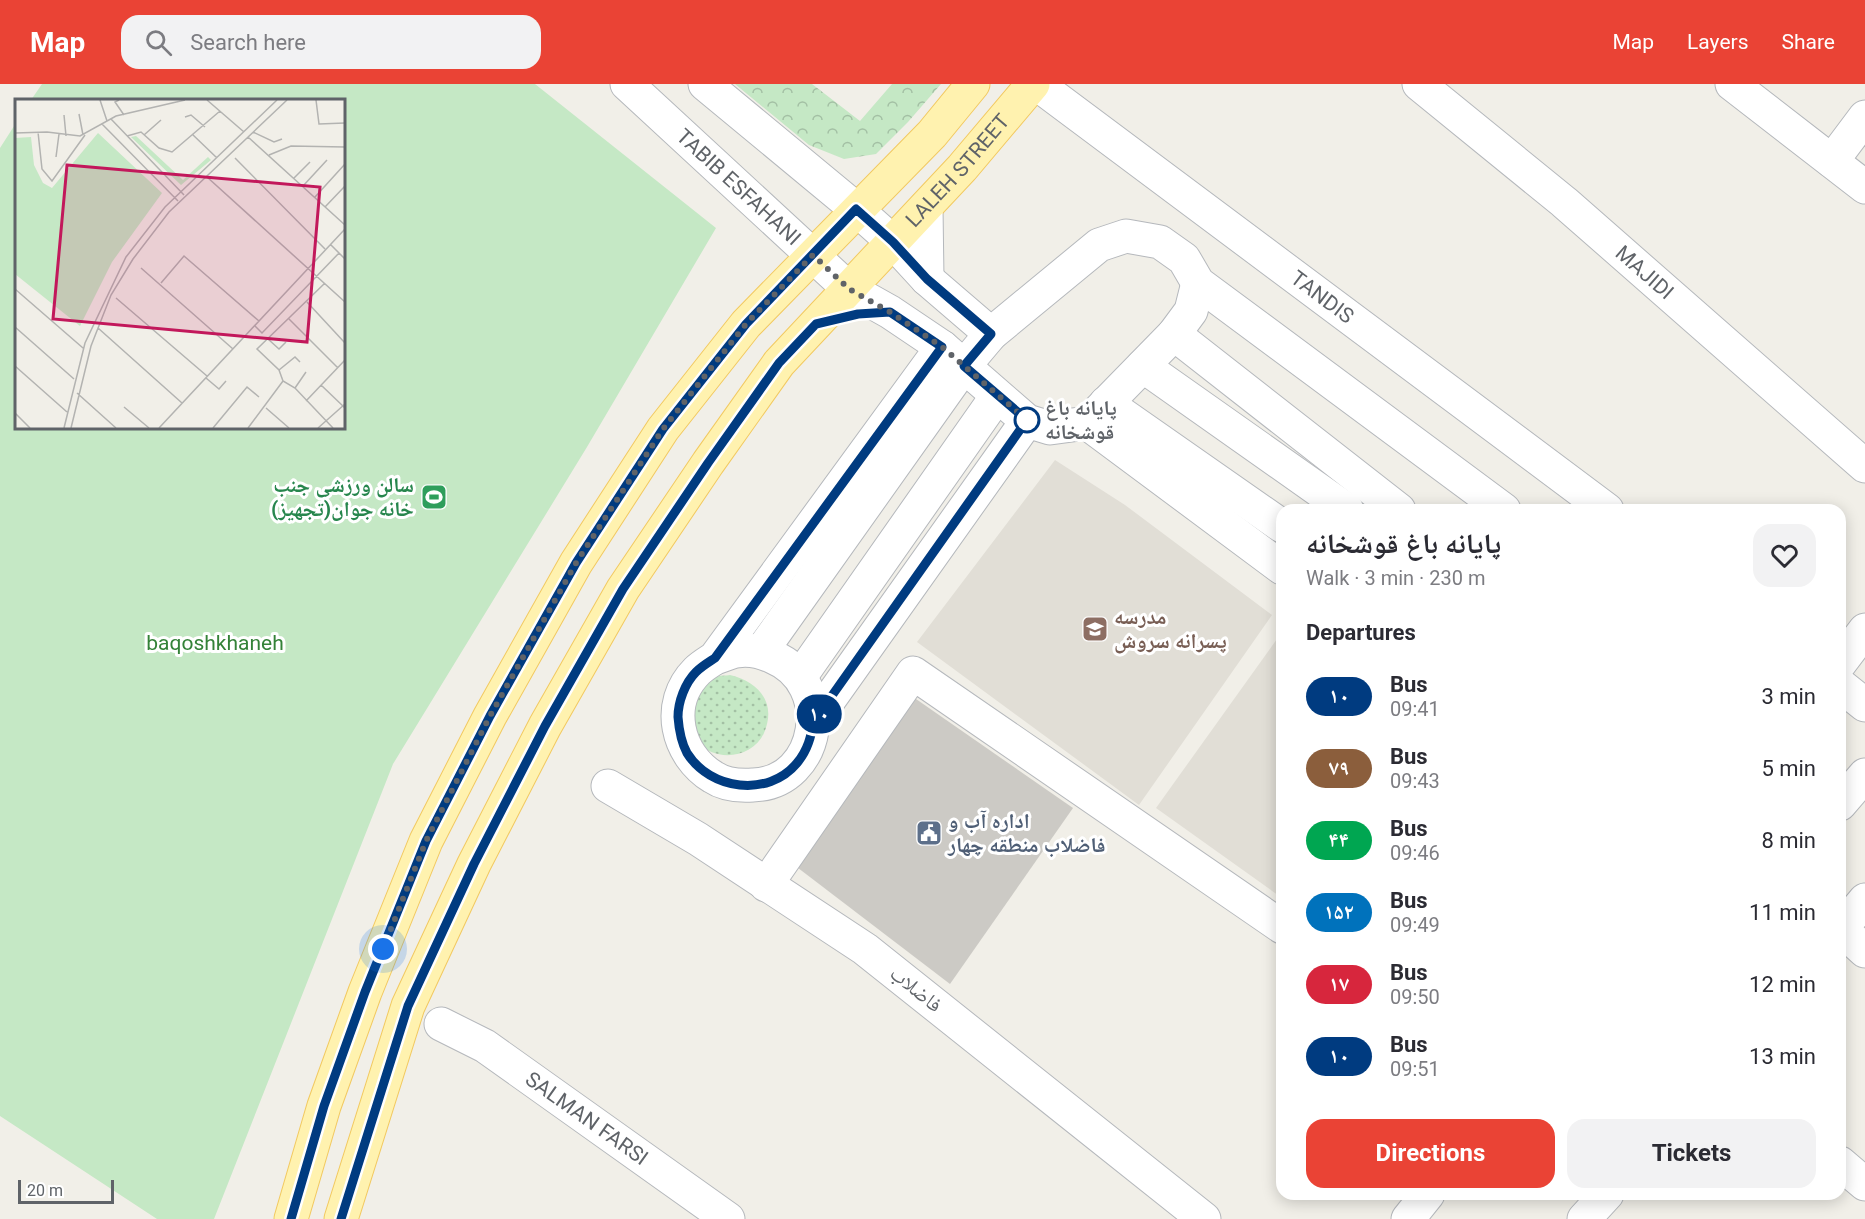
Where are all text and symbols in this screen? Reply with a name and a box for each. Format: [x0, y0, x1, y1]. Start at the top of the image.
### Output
search box [121, 15, 541, 69]
text: Map [30, 26, 85, 59]
icon: search [142, 26, 175, 59]
text: Search here [190, 30, 306, 55]
text: Map [1612, 30, 1654, 54]
text: Layers [1687, 30, 1748, 54]
text: Share [1781, 30, 1835, 54]
inset map [15, 99, 345, 429]
street label: LALEH STREET [901, 109, 1015, 232]
street label: TABIB ESFAHANI [672, 124, 806, 250]
street label: MAJIDI [1611, 241, 1678, 304]
street label: TANDIS [1286, 266, 1358, 328]
place label: پایانه باغ قوشخانه [1045, 396, 1117, 444]
marker: پایانه باغ قوشخانه [1014, 407, 1040, 433]
place label: سالن ورزشی جنب خانه جوان(تجهیز) [271, 473, 414, 521]
sports icon: سالن ورزشی جنب خانه جوان(تجهیز) [419, 482, 449, 512]
button: heart [1753, 524, 1816, 587]
text: پایانه باغ قوشخانه [1306, 527, 1501, 560]
text: Walk · 3 min · 230 m [1306, 566, 1485, 590]
place label: مدرسه پسرانه سروش [1114, 605, 1227, 654]
school or university icon: مدرسه پسرانه سروش [1080, 614, 1110, 644]
text: Departures [1306, 620, 1416, 645]
park label: baqoshkhaneh [146, 631, 284, 655]
text: Bus [1390, 672, 1428, 697]
text: ۱۰ [1329, 684, 1349, 708]
text: 3 min [1761, 684, 1816, 709]
line badge: ۱۰ [792, 694, 846, 734]
text: 09:41 [1390, 697, 1440, 721]
text: ۱۰ [809, 702, 829, 726]
text: Bus [1390, 744, 1428, 769]
text: ۷۹ [1329, 756, 1349, 780]
text: 5 min [1761, 756, 1816, 781]
text: 09:43 [1390, 769, 1440, 793]
place label: اداره آب و فاضلاب منطقه چهار [947, 809, 1106, 857]
text: Bus [1390, 816, 1428, 841]
public building icon: اداره آب و فاضلاب منطقه چهار [914, 818, 944, 848]
text: ۴۴ [1329, 828, 1349, 852]
text: 8 min [1761, 828, 1816, 853]
text: 09:46 [1390, 841, 1440, 865]
text: Bus [1390, 888, 1428, 913]
text: ۱۵۲ [1324, 900, 1354, 924]
text: 11 min [1749, 900, 1816, 925]
text: 09:49 [1390, 913, 1440, 937]
your location [368, 934, 398, 964]
text: Bus [1390, 960, 1428, 985]
street label: فاضلاب [885, 961, 947, 1017]
text: ۱۷ [1329, 972, 1349, 996]
text: 12 min [1749, 972, 1816, 997]
text: 09:50 [1390, 985, 1440, 1009]
text: Bus [1390, 1032, 1428, 1057]
text: ۱۰ [1329, 1044, 1349, 1068]
text: 13 min [1749, 1044, 1816, 1069]
text: 09:51 [1390, 1057, 1440, 1081]
street label: SALMAN FARSI [521, 1067, 653, 1170]
button: Directions [1306, 1119, 1555, 1188]
button: Tickets [1567, 1119, 1816, 1188]
scale bar [18, 1177, 114, 1204]
text: 20 m [27, 1181, 63, 1200]

